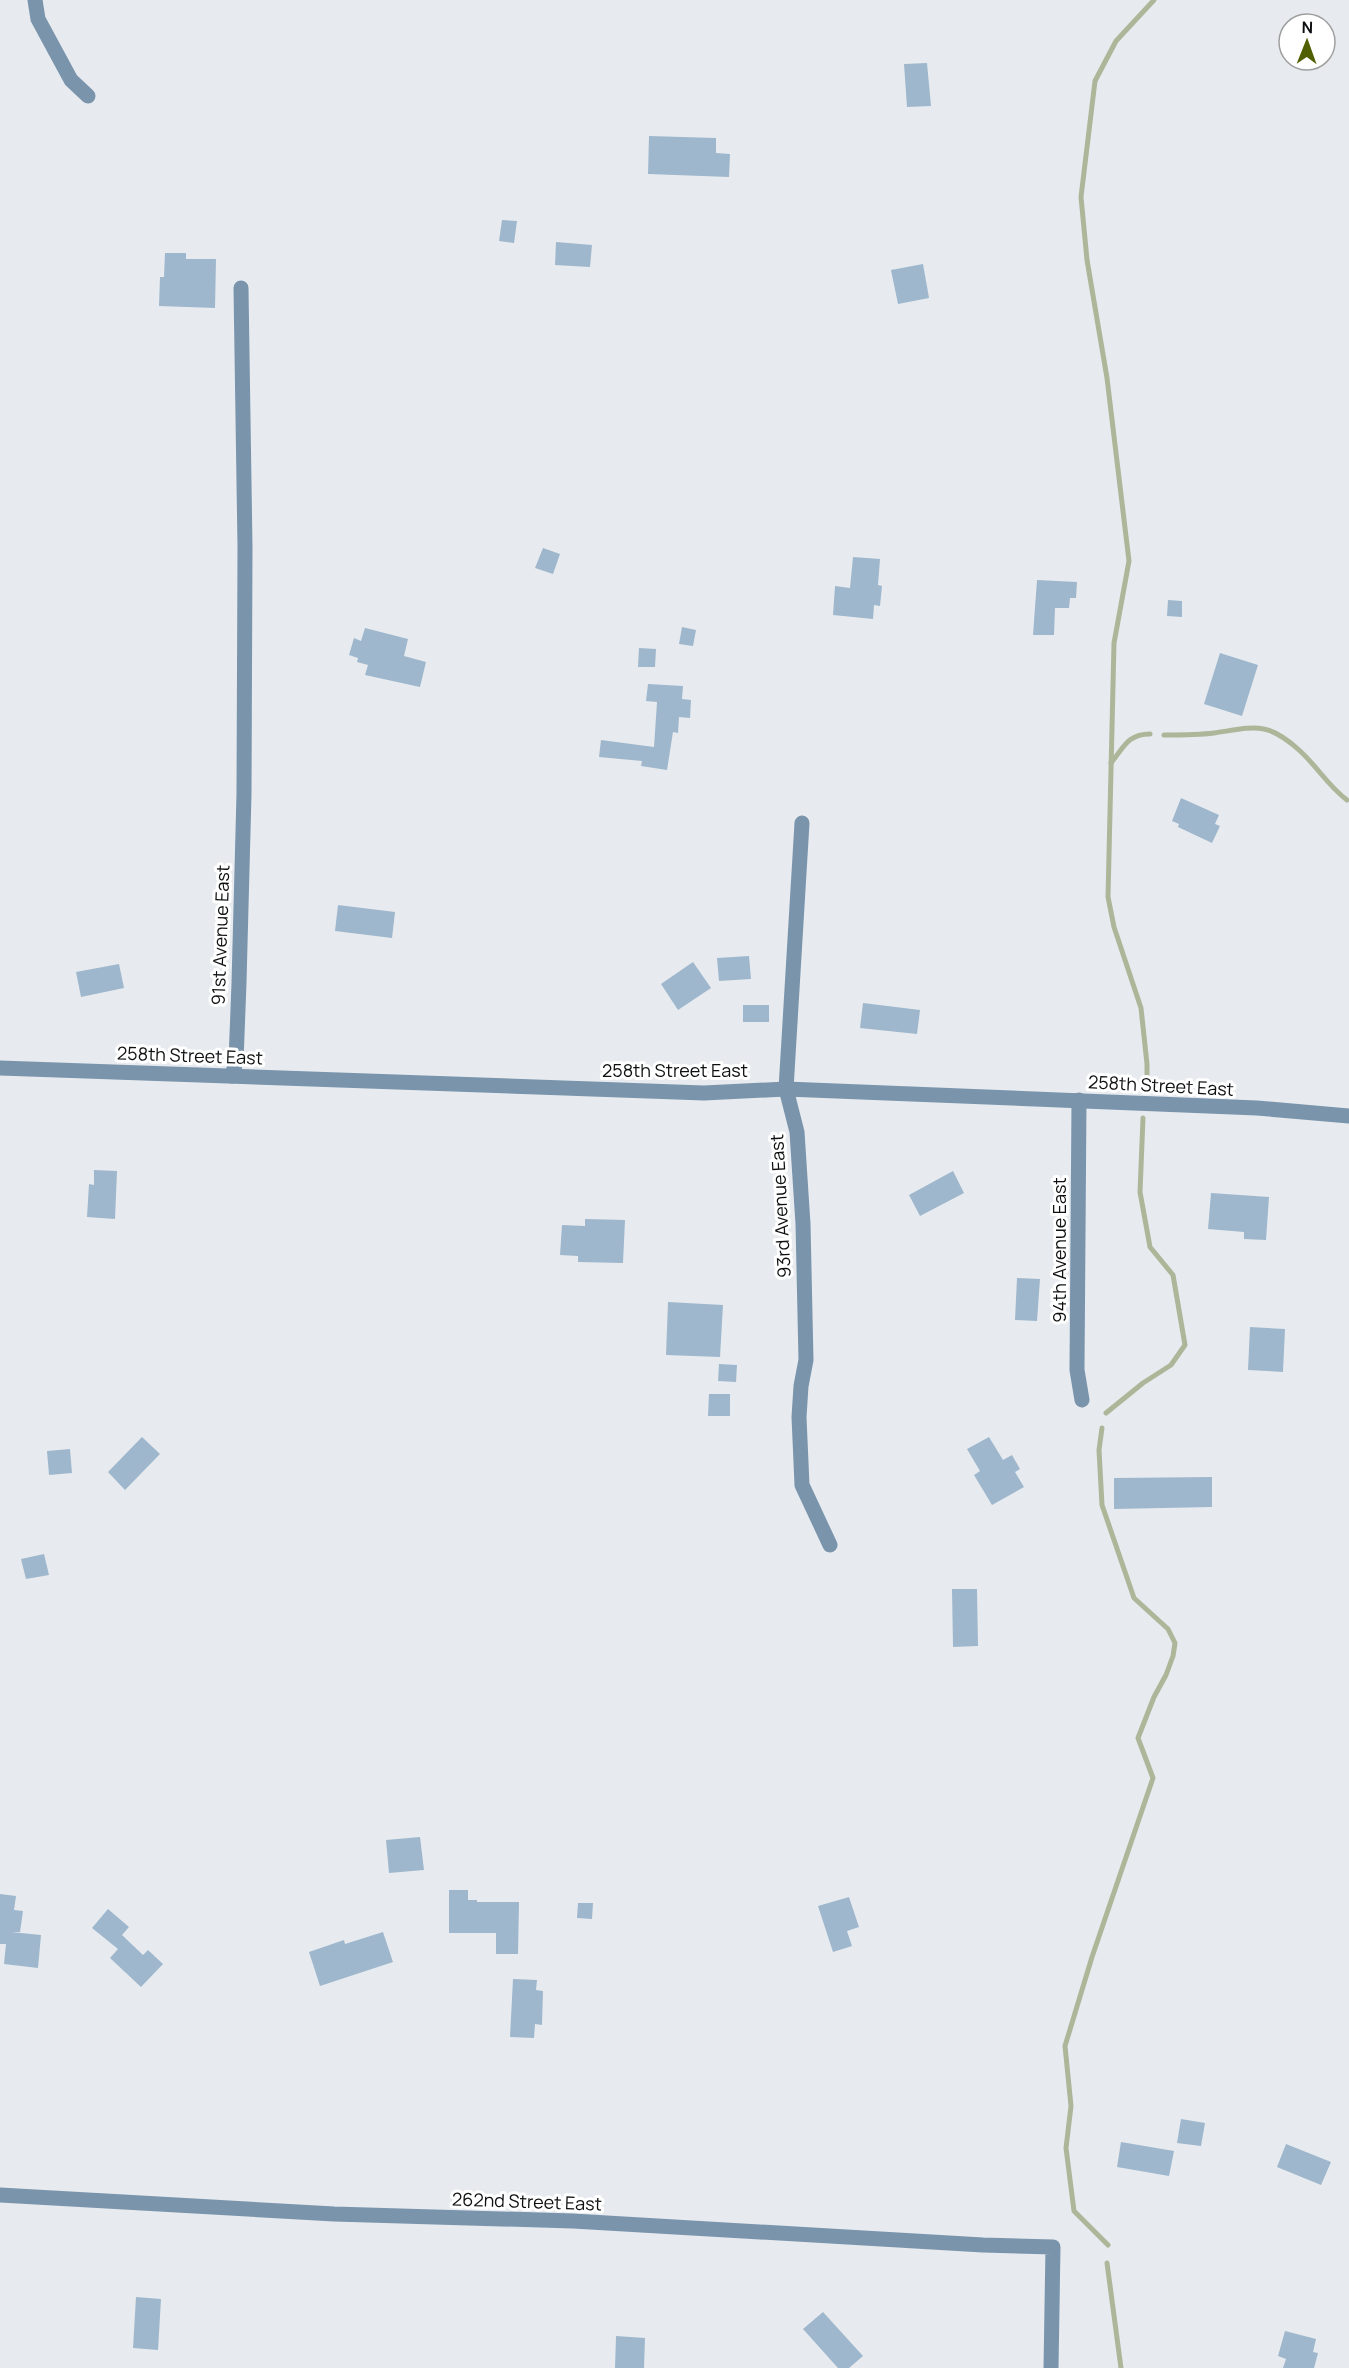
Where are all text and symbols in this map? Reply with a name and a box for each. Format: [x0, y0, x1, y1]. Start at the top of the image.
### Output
north arrow [1277, 12, 1337, 72]
text: N [1301, 16, 1313, 38]
street label: 91st Avenue East [206, 864, 234, 1006]
street label: 258th Street East [117, 1040, 263, 1070]
street label: 258th Street East [602, 1058, 748, 1082]
street label: 258th Street East [1087, 1069, 1235, 1101]
street label: 93rd Avenue East [764, 1134, 796, 1278]
street label: 94th Avenue East [1047, 1177, 1071, 1323]
street label: 262nd Street East [452, 2186, 602, 2216]

